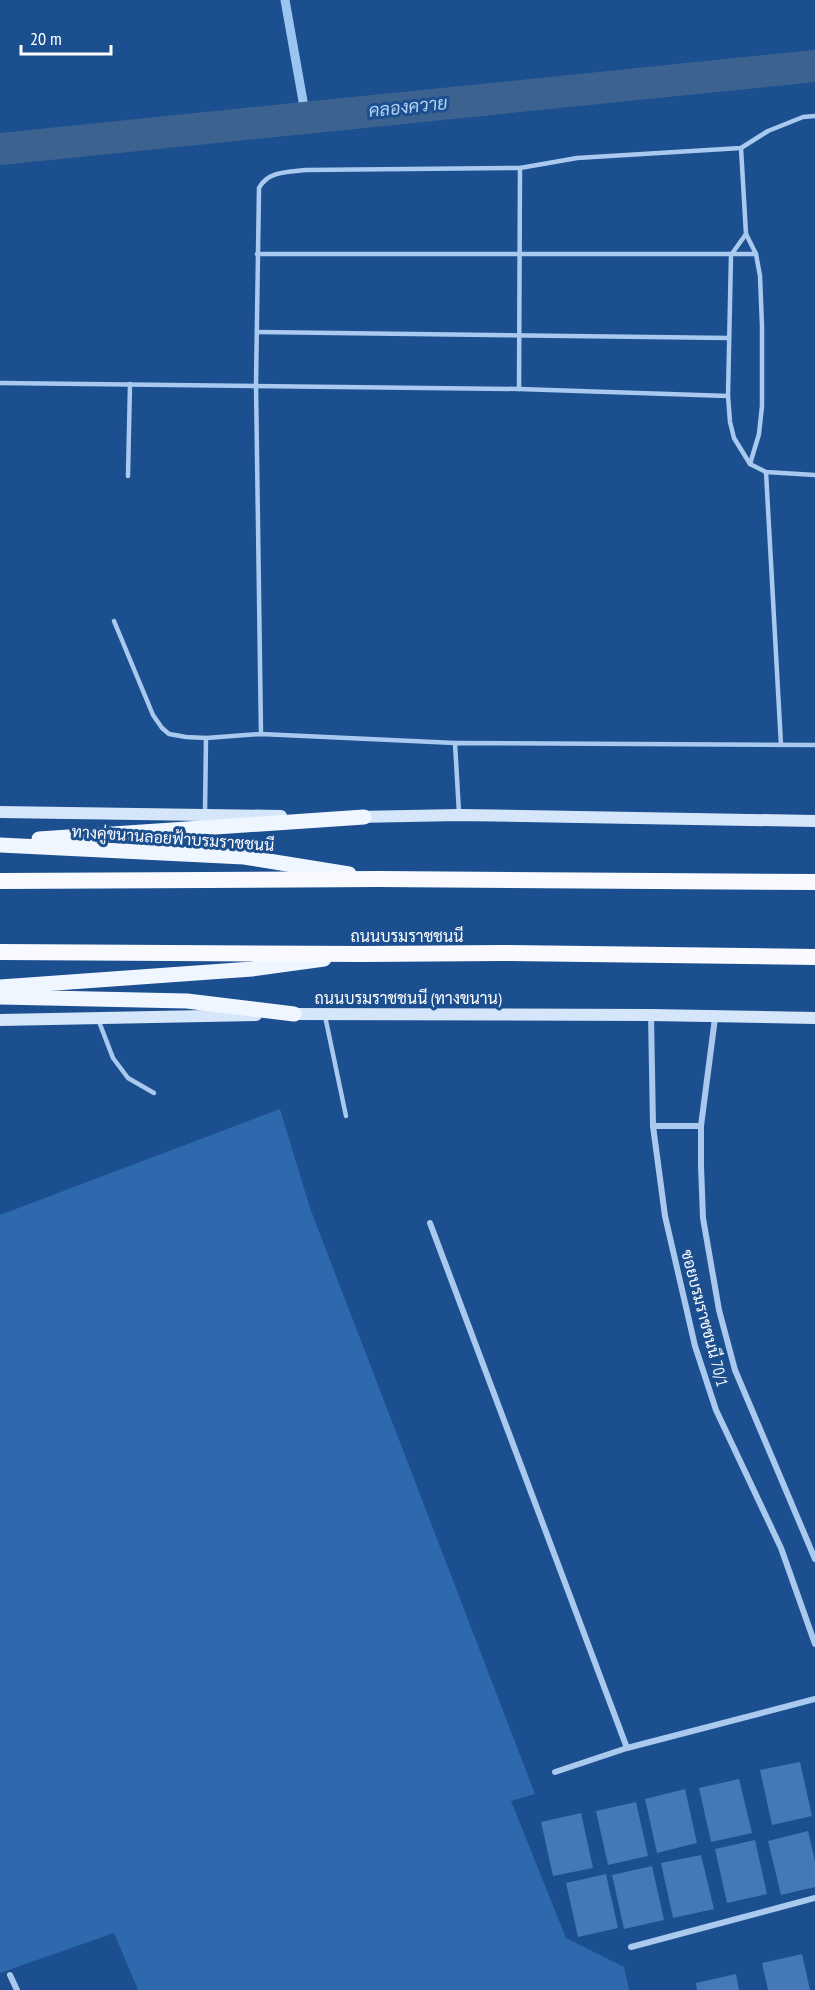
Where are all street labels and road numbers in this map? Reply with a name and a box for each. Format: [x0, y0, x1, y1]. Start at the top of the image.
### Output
street label: ทางคู่ขนานลอยฟ้าบรมราชชนนี [71, 820, 275, 857]
street label: ถนนบรมราชชนนี [351, 925, 463, 946]
street label: ถนนบรมราชชนนี (ทางขนาน) [315, 987, 502, 1008]
street label: ซอยบรมราชชนนี 70/1 [677, 1247, 734, 1389]

